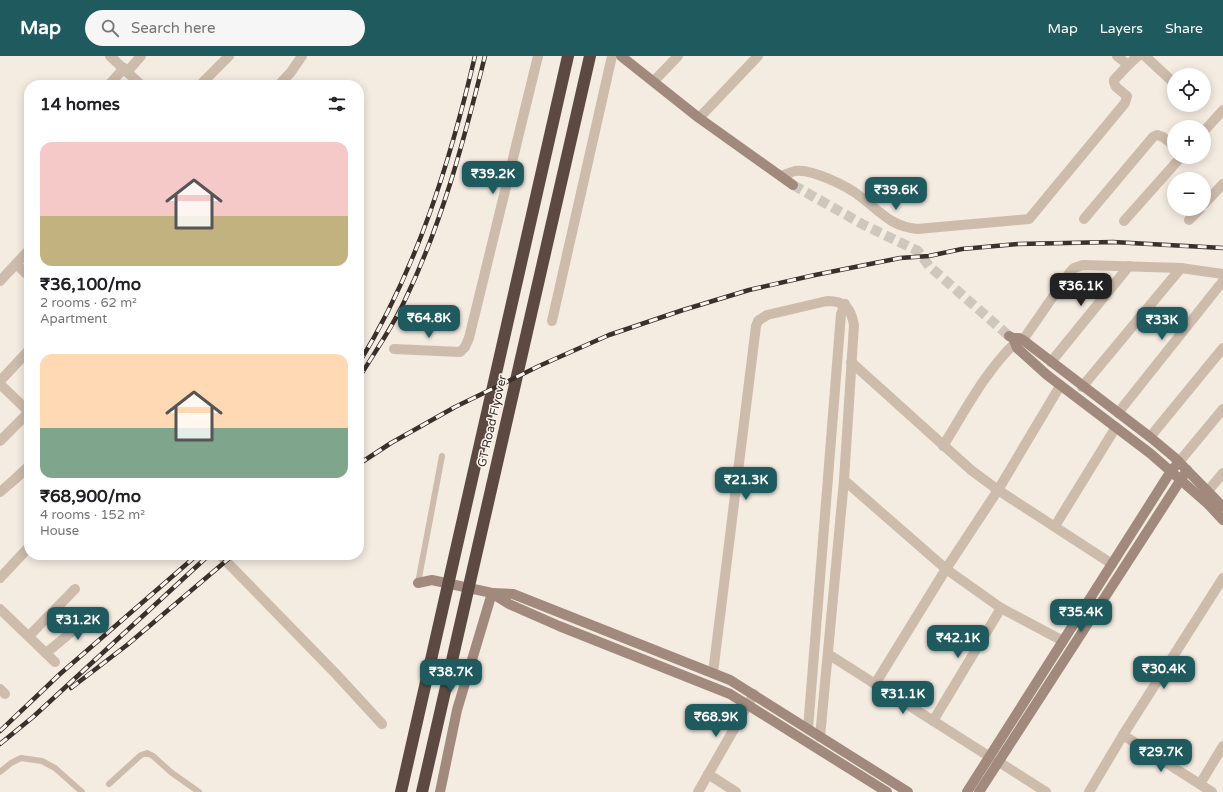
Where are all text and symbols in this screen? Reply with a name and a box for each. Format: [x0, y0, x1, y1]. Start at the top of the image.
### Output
search box [85, 10, 365, 46]
text: Map [20, 17, 61, 39]
icon: search [99, 17, 121, 39]
text: Search here [131, 19, 215, 37]
text: Map [1048, 20, 1078, 37]
text: Layers [1100, 20, 1143, 37]
text: Share [1165, 20, 1203, 37]
map controls [1167, 68, 1211, 216]
button: locate [1167, 68, 1211, 112]
icon: filters [326, 93, 348, 115]
text: 14 homes [40, 94, 120, 115]
button: + [1167, 120, 1211, 164]
pin: ₹39.2K [460, 161, 526, 195]
text: ₹39.2K [471, 166, 515, 182]
icon: home [158, 168, 230, 240]
button: − [1167, 172, 1211, 216]
pin: ₹39.6K [863, 177, 929, 211]
text: ₹39.6K [874, 182, 918, 198]
pin: ₹36.1K [1048, 273, 1114, 307]
text: ₹36,100/mo [40, 274, 141, 295]
text: ₹36.1K [1059, 278, 1103, 294]
text: 2 rooms · 62 m² [40, 295, 137, 311]
pin: ₹64.8K [396, 305, 462, 339]
pin: ₹33K [1138, 307, 1186, 341]
text: ₹64.8K [407, 310, 451, 326]
text: Apartment [40, 311, 107, 327]
text: ₹33K [1146, 312, 1178, 328]
street label: GT Road Flyover [475, 373, 510, 468]
icon: home [158, 380, 230, 452]
pin: ₹21.3K [713, 467, 779, 501]
text: ₹21.3K [724, 472, 768, 488]
text: ₹68,900/mo [40, 486, 141, 507]
text: 4 rooms · 152 m² [40, 507, 145, 523]
text: House [40, 523, 79, 539]
pin: ₹35.4K [1048, 599, 1114, 633]
text: ₹35.4K [1059, 604, 1103, 620]
pin: ₹31.2K [45, 607, 111, 641]
text: ₹31.2K [56, 612, 100, 628]
pin: ₹42.1K [925, 625, 991, 659]
text: ₹42.1K [936, 630, 980, 646]
pin: ₹30.4K [1131, 656, 1197, 690]
pin: ₹38.7K [418, 659, 484, 693]
text: ₹30.4K [1142, 661, 1186, 677]
text: ₹38.7K [429, 664, 473, 680]
pin: ₹31.1K [870, 681, 936, 715]
text: ₹31.1K [881, 686, 925, 702]
pin: ₹68.9K [683, 704, 749, 738]
text: ₹68.9K [694, 709, 738, 725]
pin: ₹29.7K [1128, 739, 1194, 773]
text: ₹29.7K [1139, 744, 1183, 760]

